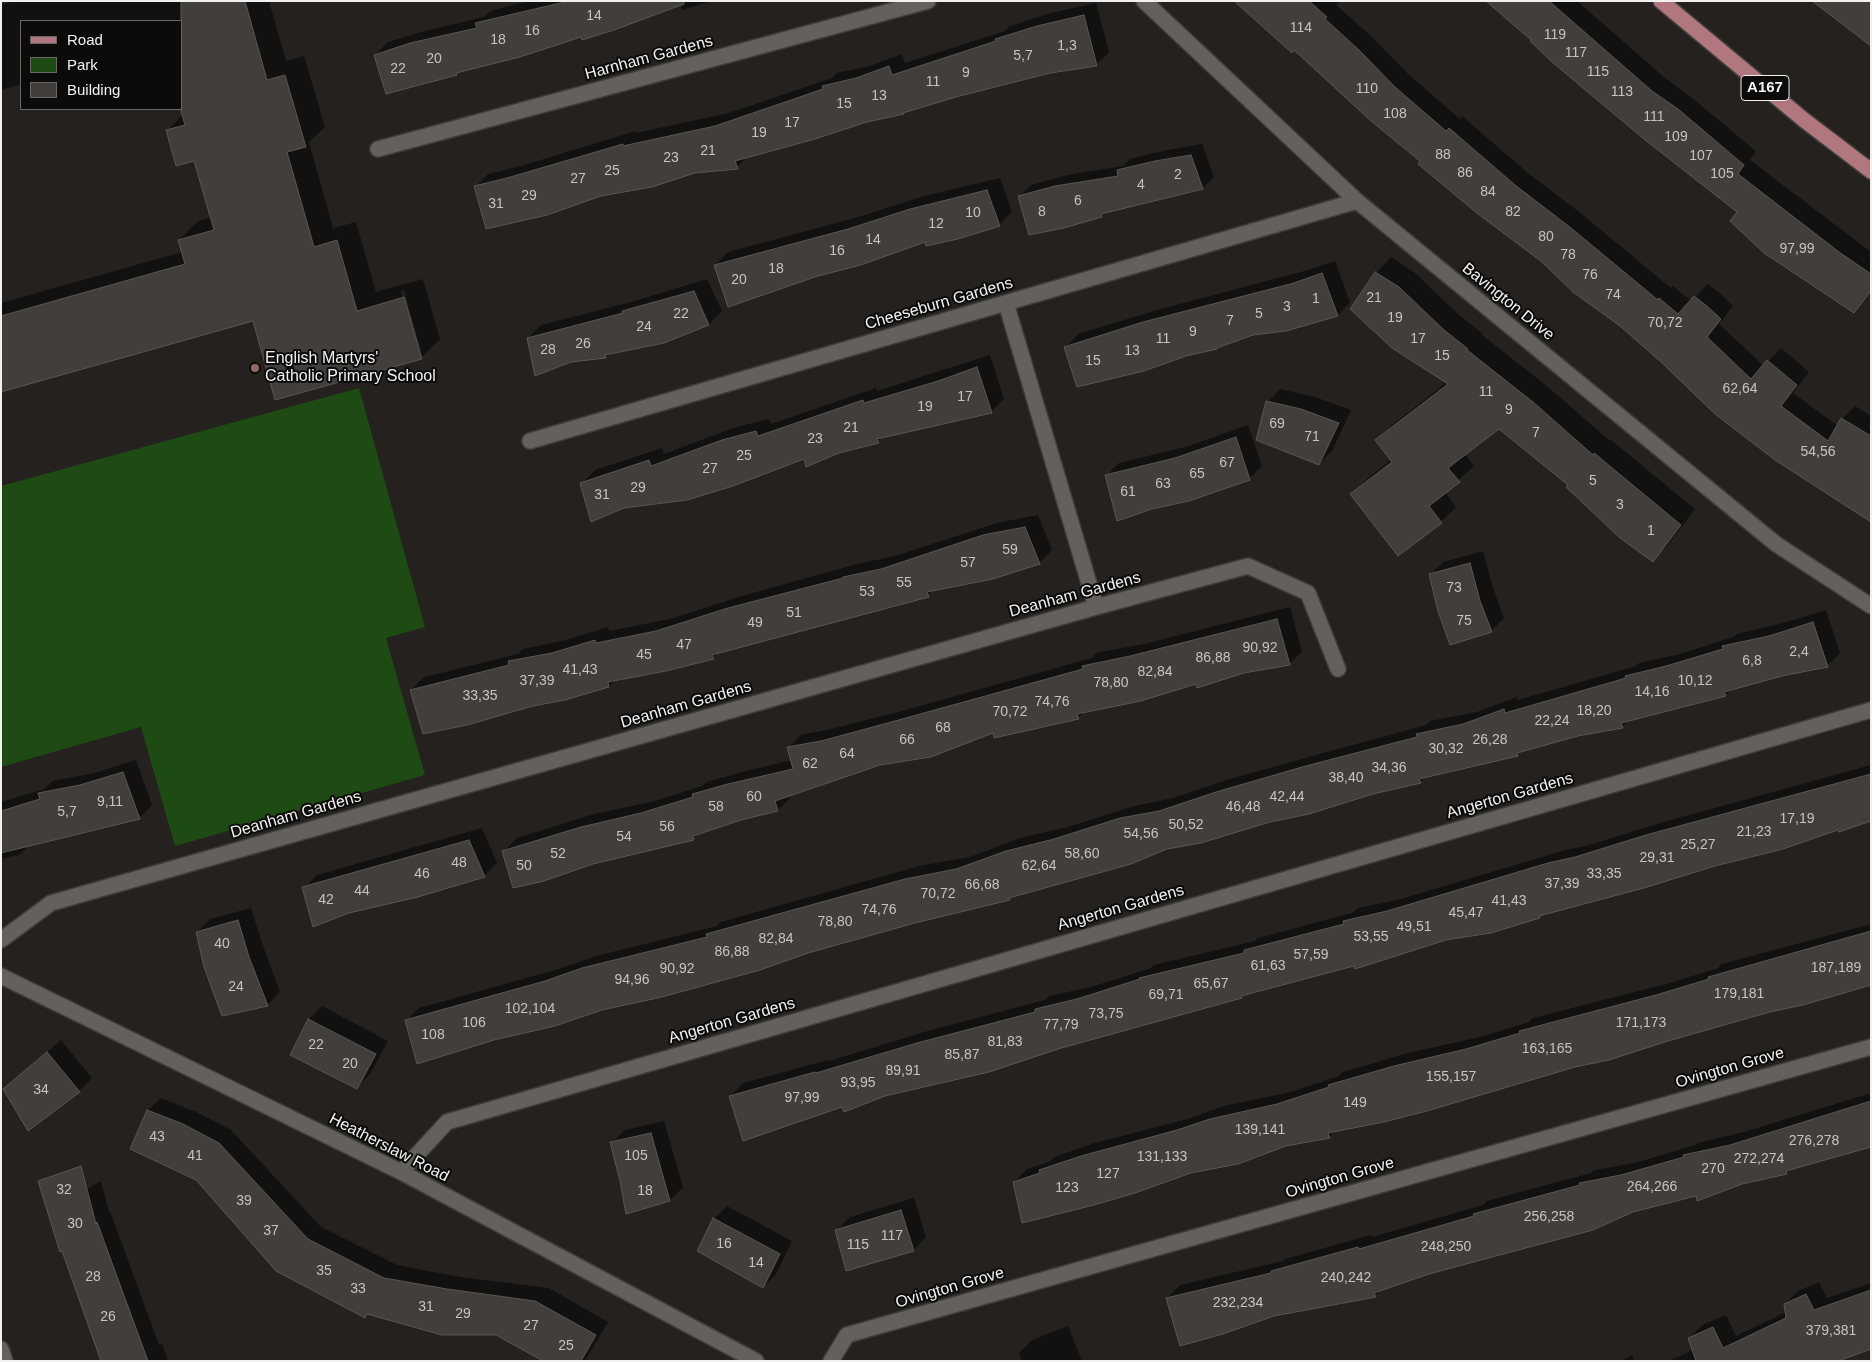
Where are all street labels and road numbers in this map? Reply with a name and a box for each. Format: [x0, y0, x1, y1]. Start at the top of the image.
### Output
street label: Harnham Gardens [583, 32, 715, 84]
road number: A167 [1741, 76, 1789, 100]
street label: Bavington Drive [1458, 259, 1558, 345]
street label: Cheeseburn Gardens [863, 274, 1015, 334]
street label: Deanham Gardens [1007, 568, 1143, 622]
street label: Deanham Gardens [618, 677, 754, 733]
street label: Angerton Gardens [1445, 769, 1575, 823]
street label: Deanham Gardens [228, 787, 364, 843]
street label: Angerton Gardens [1056, 881, 1186, 935]
street label: Angerton Gardens [667, 994, 797, 1048]
street label: Ovington Grove [1673, 1043, 1787, 1093]
street label: Heatherslaw Road [326, 1110, 452, 1186]
street label: Ovington Grove [1283, 1153, 1397, 1203]
street label: Ovington Grove [893, 1263, 1007, 1313]

